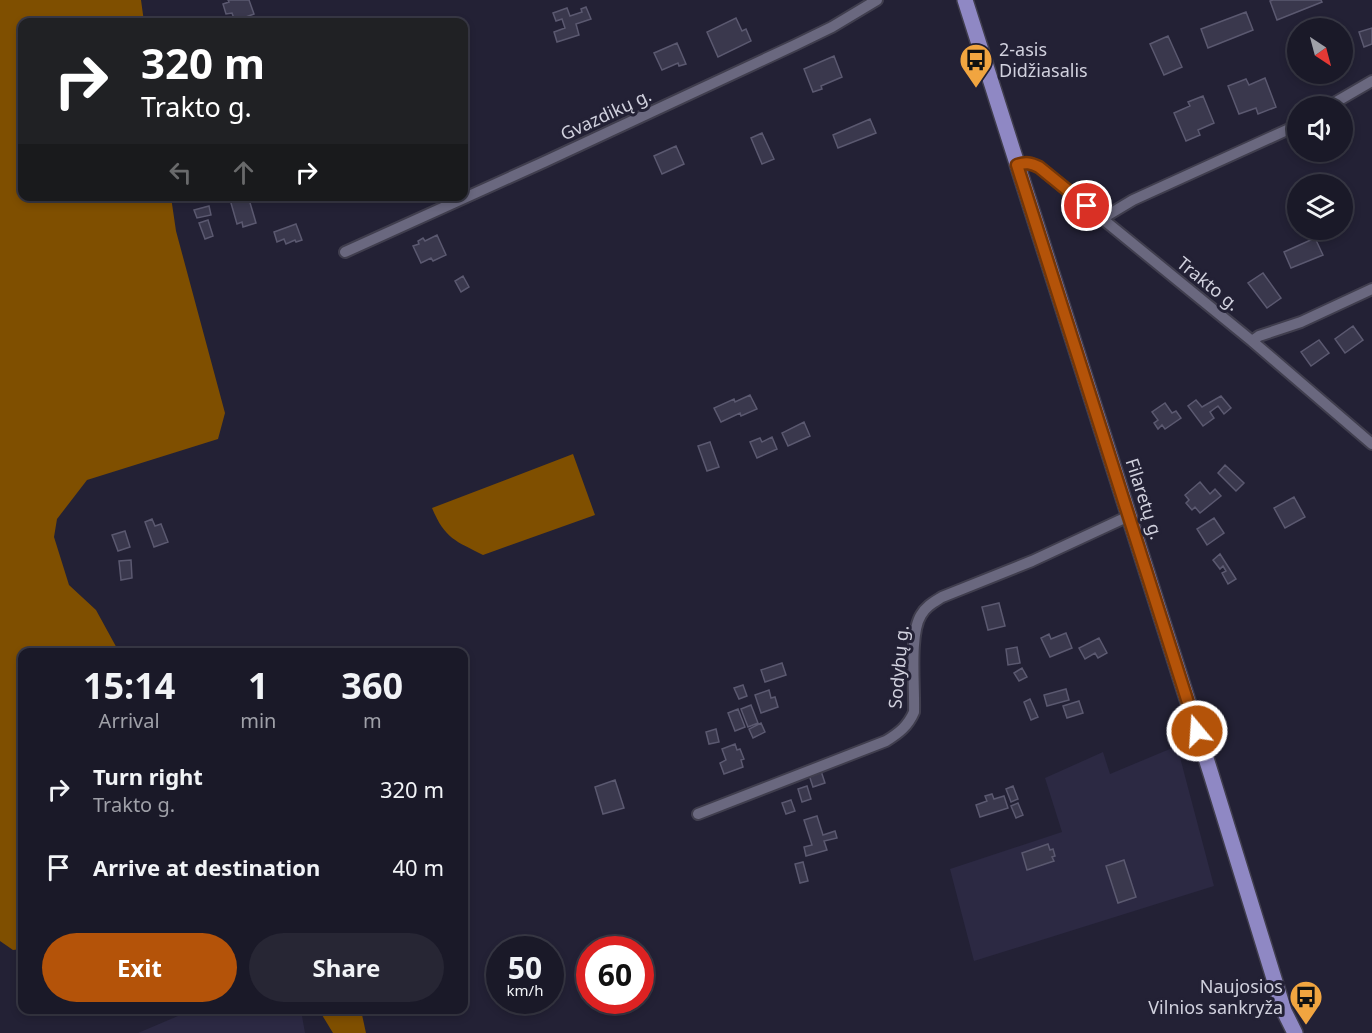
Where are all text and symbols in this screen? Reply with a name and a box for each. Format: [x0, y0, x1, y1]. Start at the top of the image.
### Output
north arrow [1287, 18, 1353, 84]
map controls [1287, 18, 1353, 240]
text: 320 m [141, 34, 265, 91]
place label: 2-asis Didžiasalis [999, 37, 1088, 82]
icon: right [42, 42, 120, 120]
bus stop icon: 2-asis Didžiasalis [958, 42, 994, 89]
street label: Gvazdikų g. [556, 83, 655, 146]
text: Trakto g. [141, 88, 252, 125]
button: sound [1287, 96, 1353, 162]
icon: left [164, 156, 197, 189]
icon: ahead [227, 156, 260, 189]
icon: right [290, 156, 323, 189]
button: layers [1287, 174, 1353, 240]
pin [1061, 180, 1112, 231]
icon: arrive [1070, 189, 1103, 222]
street label: Trakto g. [1172, 251, 1245, 316]
street label: Filaretų g. [1121, 455, 1169, 542]
street label: Sodybų g. [882, 624, 914, 710]
text: 15:14 [83, 661, 175, 710]
text: 1 [248, 661, 269, 710]
text: 360 [341, 661, 403, 710]
position arrow [1165, 699, 1229, 763]
text: Arrival [99, 707, 160, 734]
text: min [240, 707, 276, 734]
text: m [363, 707, 382, 734]
text: Turn right [93, 761, 203, 791]
icon: right [42, 773, 75, 806]
text: 320 m [380, 774, 444, 804]
text: Trakto g. [93, 791, 175, 818]
icon: arrive [42, 851, 75, 884]
text: Arrive at destination [93, 852, 320, 882]
text: 40 m [393, 852, 444, 882]
button: Exit [42, 933, 237, 1002]
button: Share [249, 933, 444, 1002]
speed limit sign: 60 [576, 936, 654, 1014]
text: 50 [508, 947, 542, 988]
place label: Naujosios Vilnios sankryža [1148, 974, 1283, 1019]
bus stop icon: Naujosios Vilnios sankryža [1288, 979, 1324, 1026]
text: km/h [507, 980, 543, 1000]

